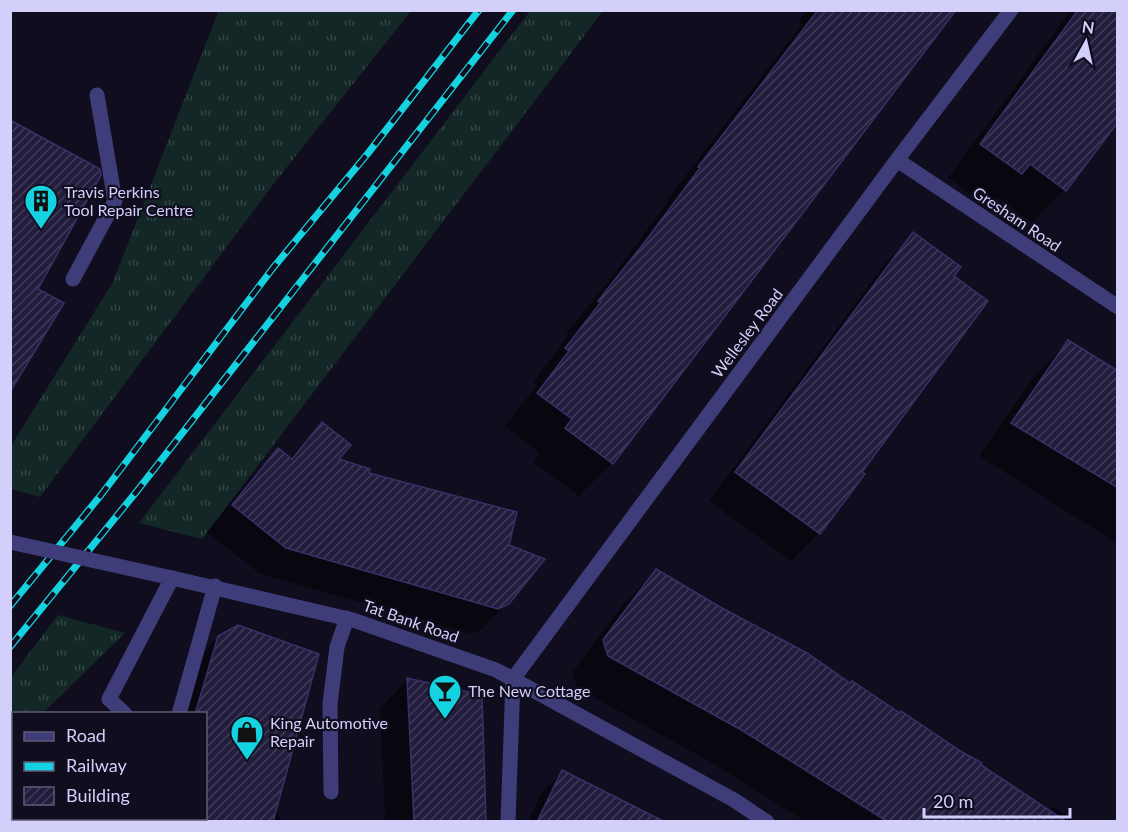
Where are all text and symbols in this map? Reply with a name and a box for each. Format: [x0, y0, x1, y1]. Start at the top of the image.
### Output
north arrow [1056, 12, 1116, 72]
text: N [1081, 16, 1096, 37]
place label: Travis Perkins Tool Repair Centre [64, 182, 193, 219]
street label: Gresham Road [970, 182, 1065, 255]
building icon: Travis Perkins Tool Repair Centre [23, 183, 59, 230]
street label: Wellesley Road [707, 284, 786, 381]
street label: Tat Bank Road [361, 595, 462, 646]
bar icon: The New Cottage [427, 673, 463, 720]
place label: The New Cottage [468, 681, 590, 700]
legend [12, 712, 207, 820]
place label: King Automotive Repair [270, 713, 388, 750]
shop icon: King Automotive Repair [229, 714, 265, 761]
text: Road [66, 724, 106, 746]
text: Railway [66, 754, 127, 776]
scale bar [924, 781, 1070, 819]
text: Building [66, 784, 130, 806]
text: 20 m [933, 790, 973, 812]

